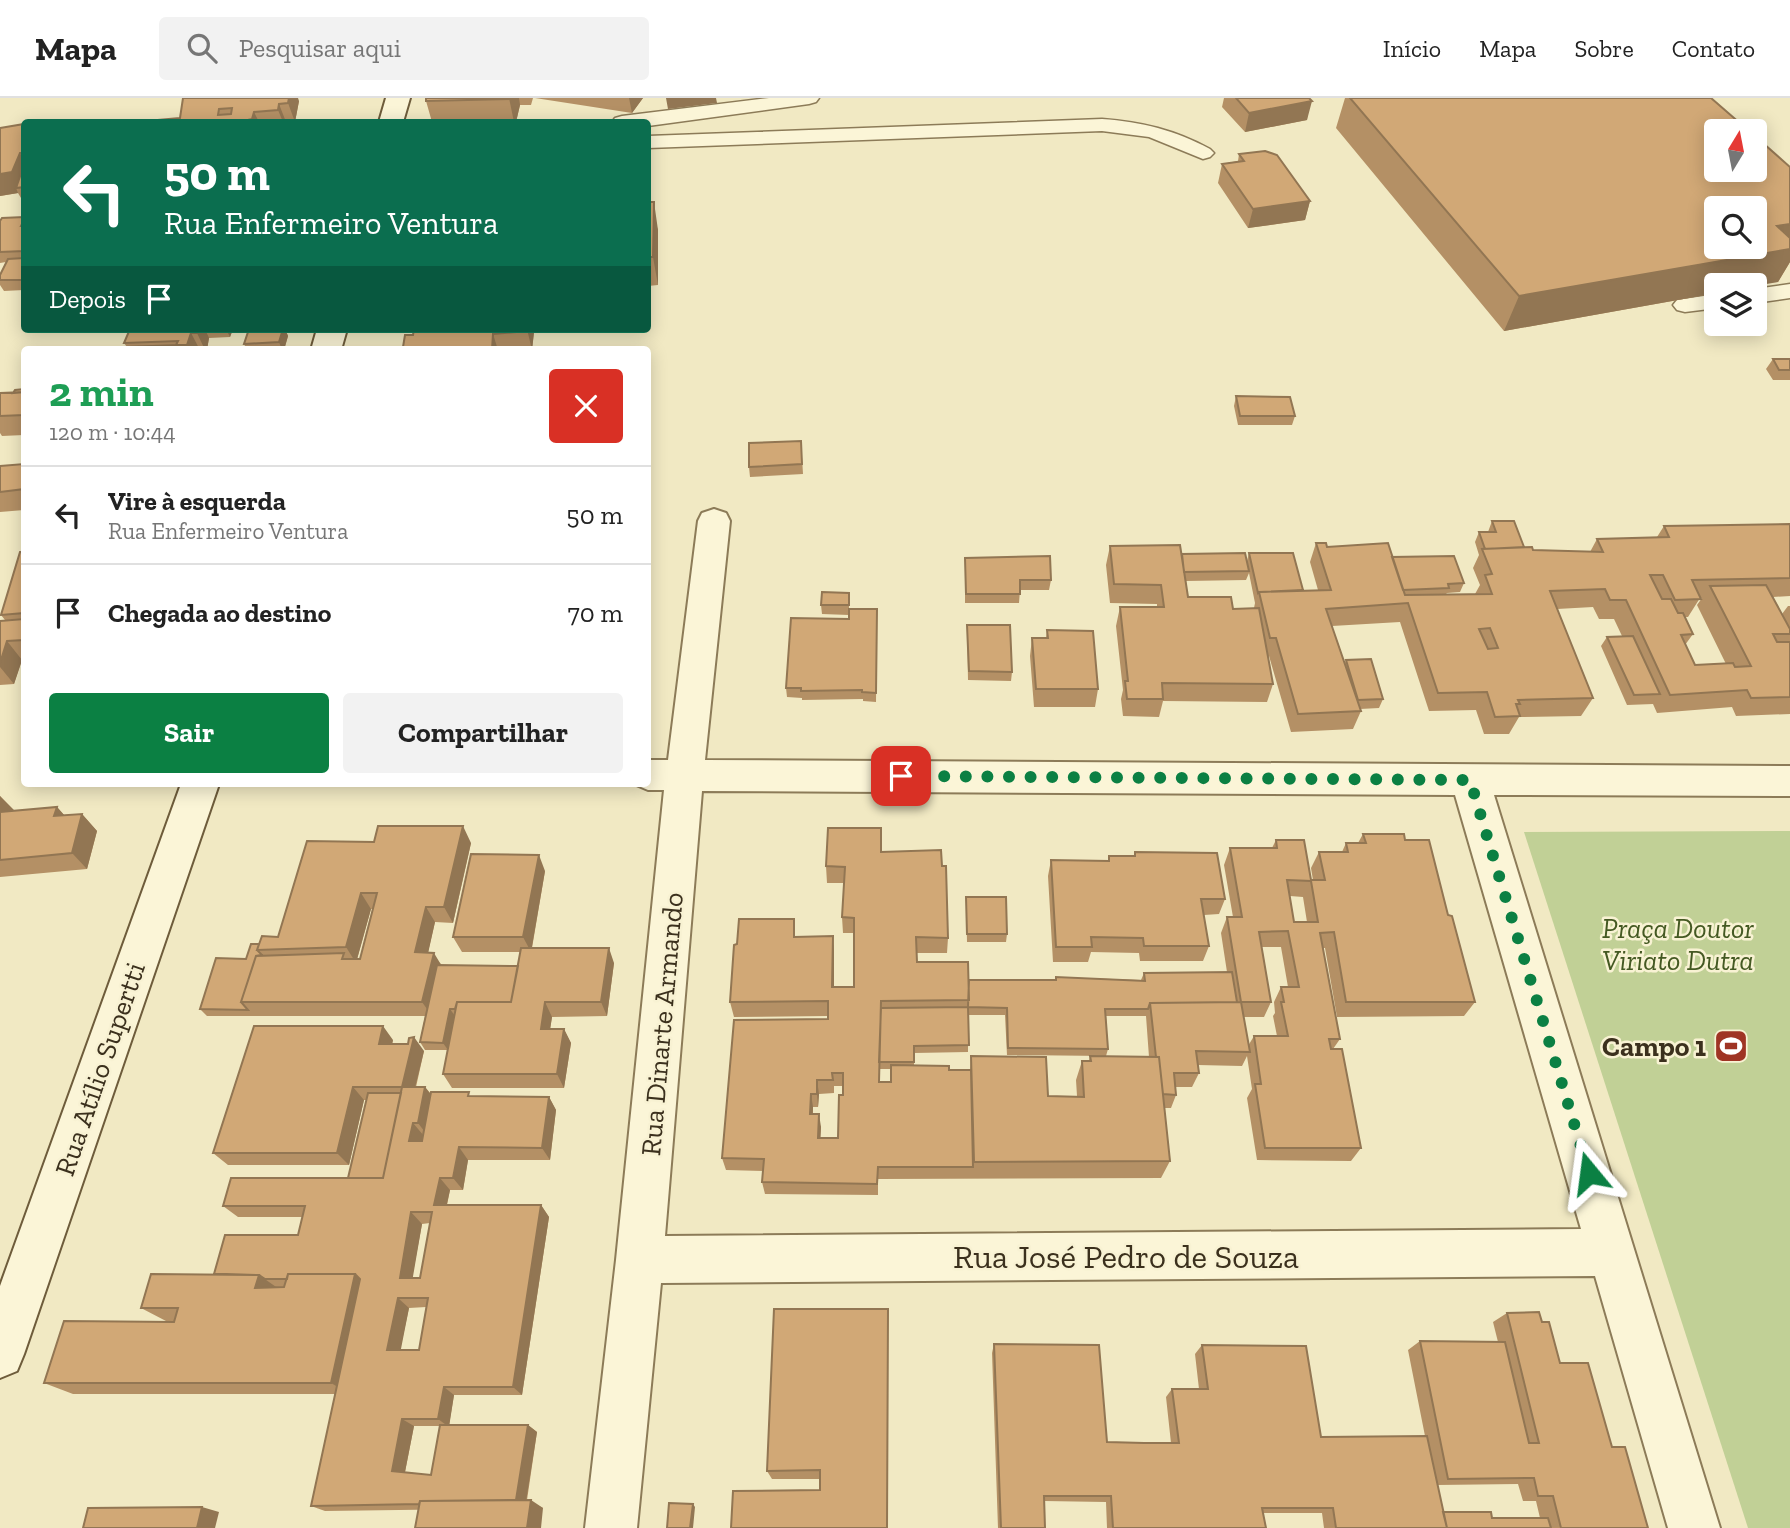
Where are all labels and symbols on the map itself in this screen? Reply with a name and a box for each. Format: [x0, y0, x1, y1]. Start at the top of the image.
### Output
north arrow [1704, 119, 1768, 182]
pin [871, 746, 931, 806]
street label: Rua Dinarte Armando [634, 891, 690, 1157]
park label: Praça Doutor Viriato Dutra [1602, 912, 1754, 977]
street label: Rua Atílio Supertti [48, 958, 152, 1180]
sports icon: Campo 1 [1712, 1027, 1750, 1065]
place label: Campo 1 [1602, 1030, 1706, 1063]
position arrow [1552, 1136, 1626, 1210]
street label: Rua José Pedro de Souza [953, 1237, 1299, 1276]

